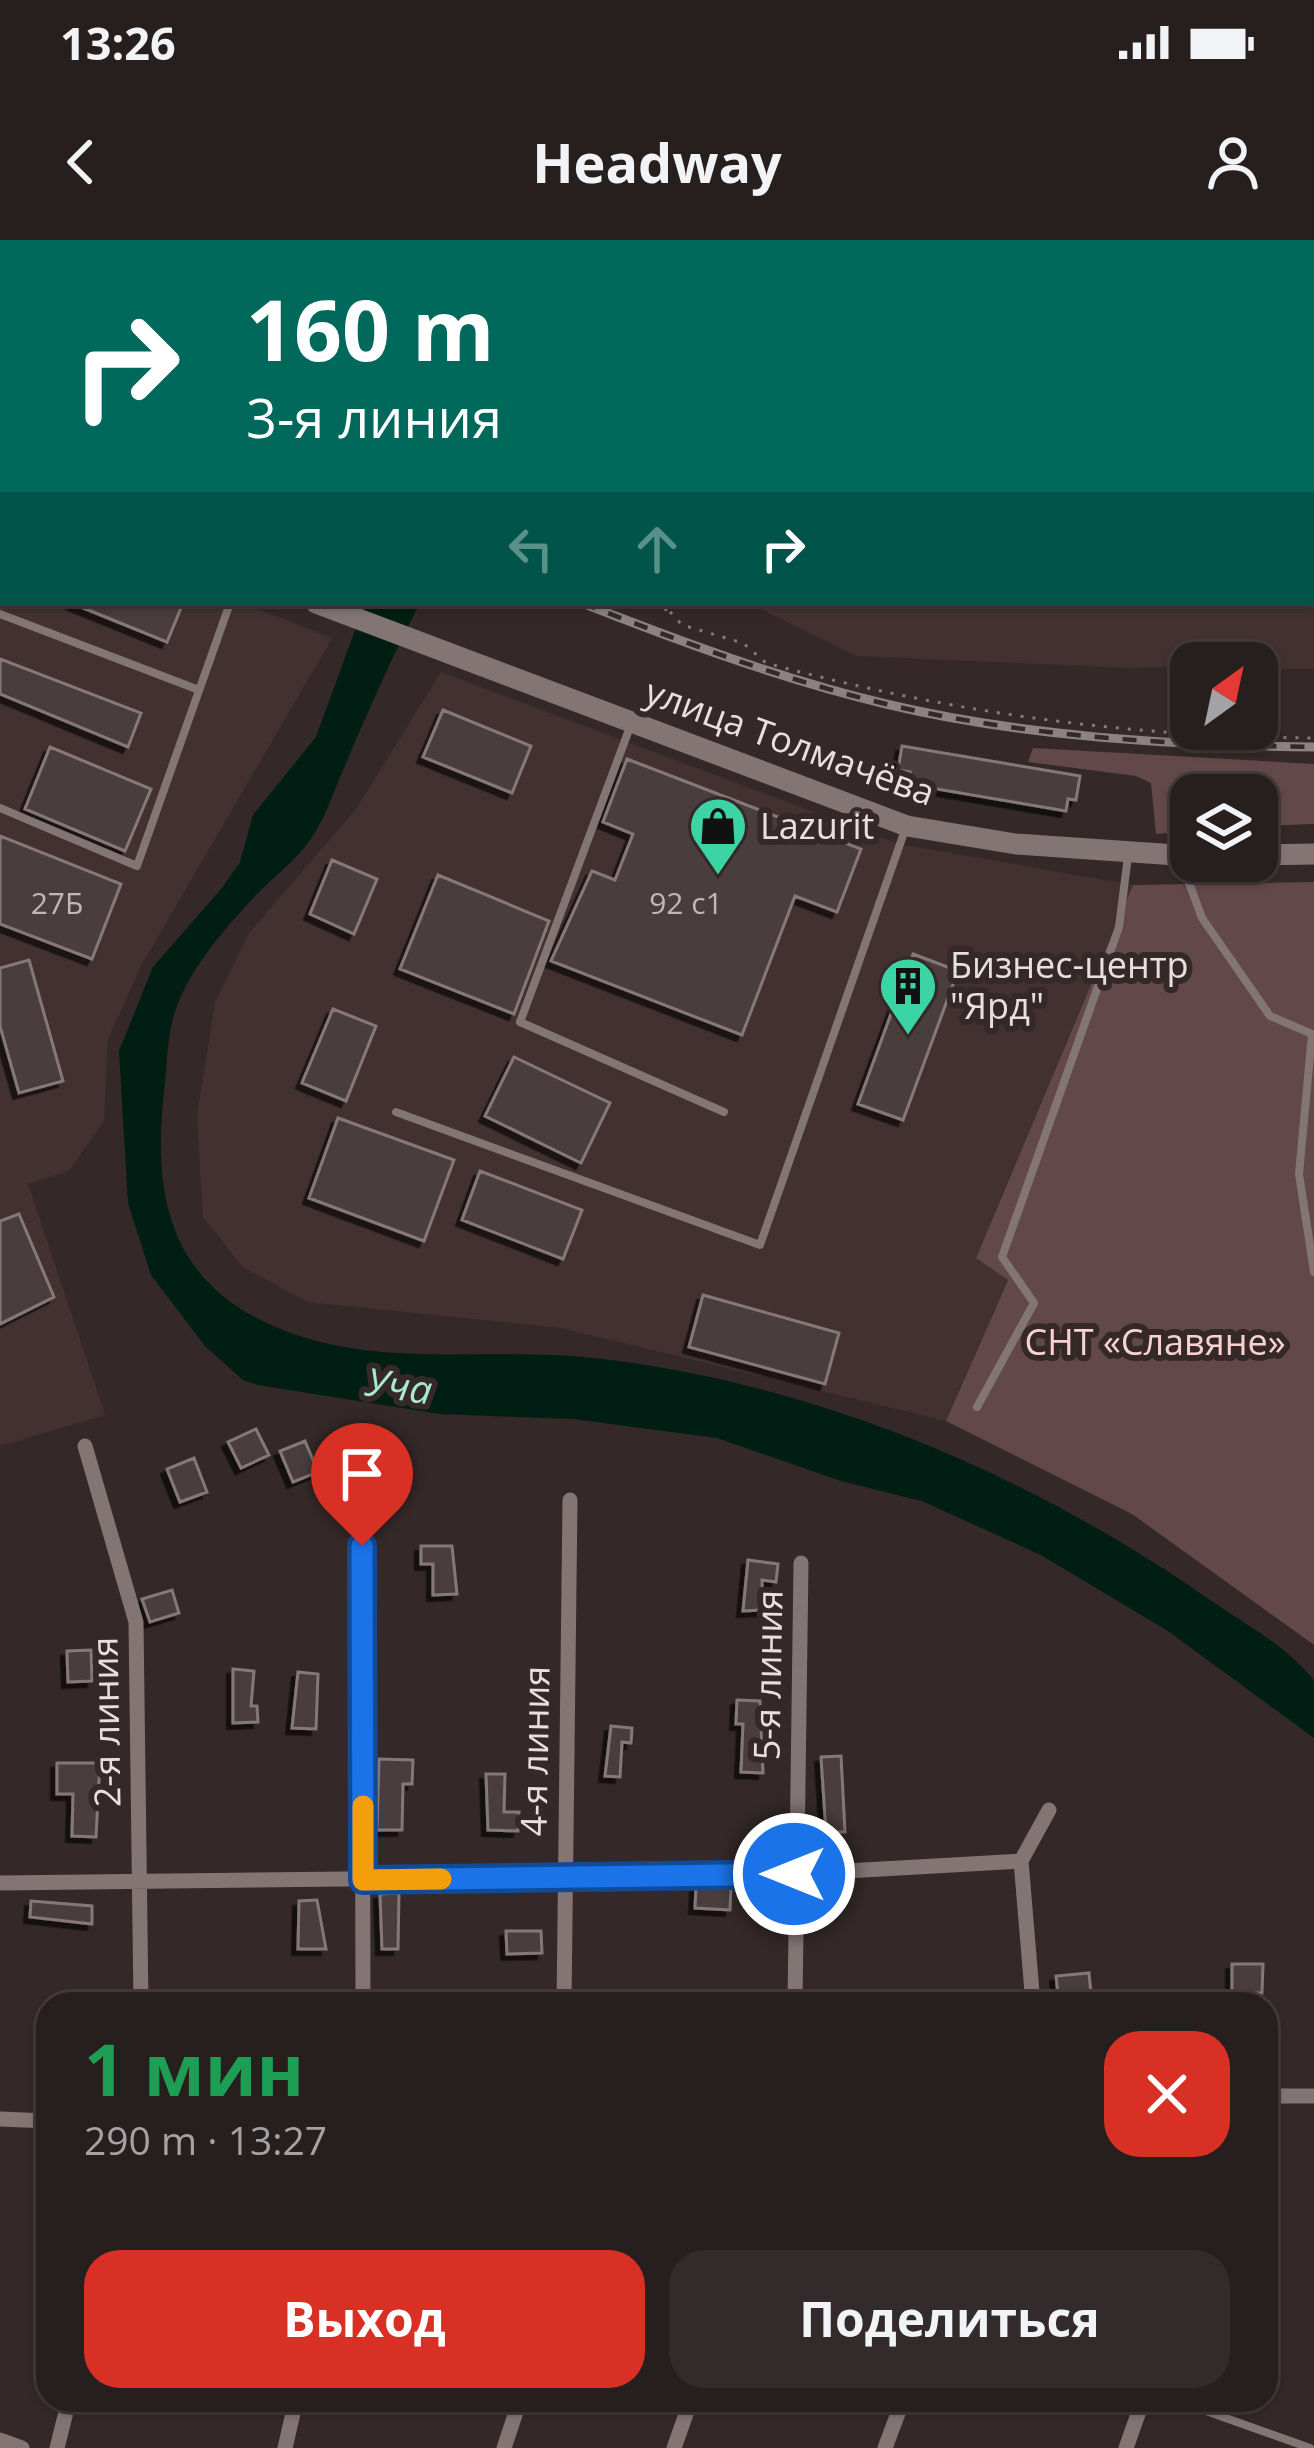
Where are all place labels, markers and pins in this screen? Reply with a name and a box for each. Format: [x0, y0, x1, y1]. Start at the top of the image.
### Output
shop icon: Lazurit [687, 795, 749, 877]
place label: Lazurit [760, 801, 874, 850]
place label: Бизнес-центр "Ярд" [950, 940, 1189, 1030]
building icon: Бизнес-центр "Ярд" [877, 955, 939, 1037]
pin [311, 1423, 413, 1546]

